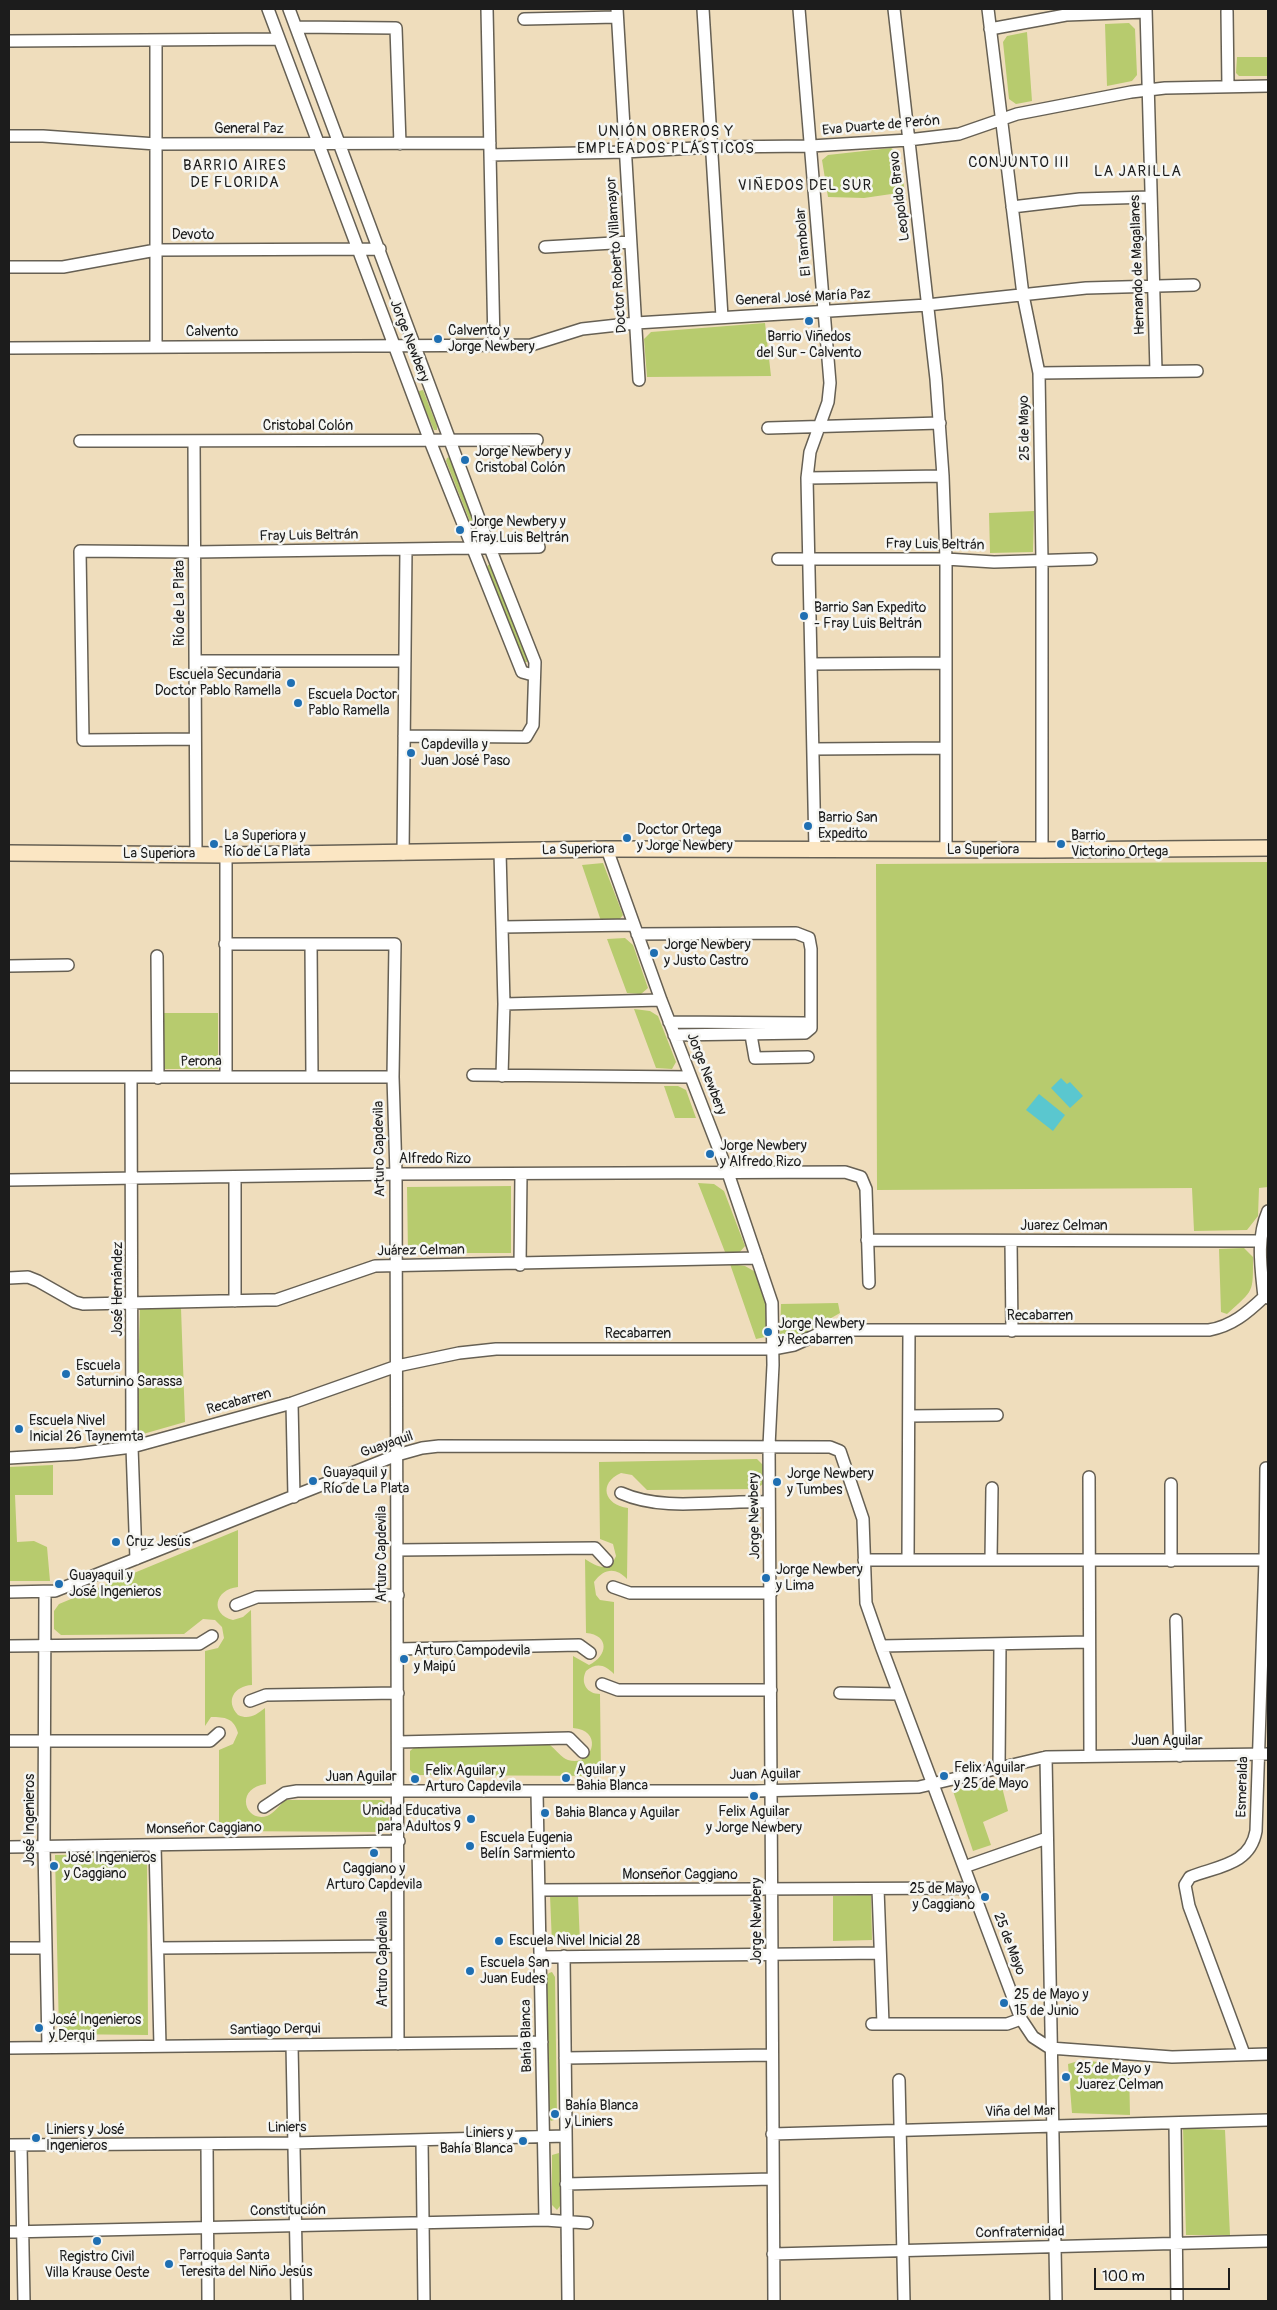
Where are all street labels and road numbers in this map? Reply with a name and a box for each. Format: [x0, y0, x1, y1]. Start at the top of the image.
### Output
street label: Eva Duarte de Perón [822, 112, 940, 140]
street label: General Paz [214, 121, 284, 137]
street label: Leopoldo Bravo [886, 150, 914, 242]
street label: Doctor Roberto Villamayor [603, 176, 631, 334]
street label: Hernando de Magallanes [1127, 195, 1149, 335]
street label: El Tambolar [793, 207, 815, 277]
street label: Devoto [172, 227, 214, 243]
street label: General José María Paz [735, 286, 871, 310]
street label: Jorge Newbery [386, 297, 432, 385]
street label: Calvento [186, 324, 238, 340]
street label: 25 de Mayo [1016, 395, 1034, 461]
street label: Cristobal Colón [263, 418, 353, 434]
street label: Fray Luis Beltrán [259, 527, 359, 545]
street label: Fray Luis Beltrán [885, 536, 985, 554]
street label: Río de La Plata [172, 560, 188, 646]
street label: La Superiora [542, 841, 614, 859]
street label: La Superiora [947, 842, 1019, 858]
street label: La Superiora [123, 846, 195, 862]
street label: Jorge Newbery [683, 1030, 729, 1118]
street label: Perona [180, 1053, 222, 1071]
street label: Arturo Capdevila [371, 1101, 389, 1197]
street label: Alfredo Rizo [399, 1151, 471, 1167]
street label: Juarez Celman [1020, 1218, 1108, 1234]
street label: José Hernández [110, 1242, 126, 1336]
street label: Juárez Celman [377, 1242, 465, 1260]
street label: Recabarren [1007, 1308, 1073, 1324]
street label: Recabarren [605, 1326, 671, 1342]
street label: Recabarren [205, 1385, 273, 1419]
street label: Guayaquil [358, 1428, 416, 1462]
street label: Jorge Newbery [746, 1472, 764, 1560]
street label: Arturo Capdevila [374, 1506, 390, 1602]
street label: Juan Aguilar [1131, 1733, 1203, 1749]
street label: Esmeralda [1234, 1756, 1252, 1818]
street label: Juan Aguilar [729, 1766, 801, 1784]
street label: Juan Aguilar [325, 1769, 397, 1785]
street label: José Ingenieros [22, 1774, 38, 1866]
street label: Monseñor Caggiano [146, 1820, 262, 1838]
street label: Monseñor Caggiano [622, 1867, 738, 1883]
street label: Jorge Newbery [749, 1878, 765, 1964]
street label: 25 de Mayo [989, 1910, 1029, 1978]
street label: Arturo Capdevila [375, 1911, 391, 2007]
street label: Bahía Blanca [518, 1999, 536, 2073]
street label: Santiago Derqui [229, 2021, 321, 2039]
street label: Viña del Mar [985, 2103, 1055, 2121]
street label: Liniers [267, 2119, 307, 2137]
street label: Constitución [250, 2202, 326, 2220]
street label: Confraternidad [975, 2224, 1065, 2242]

